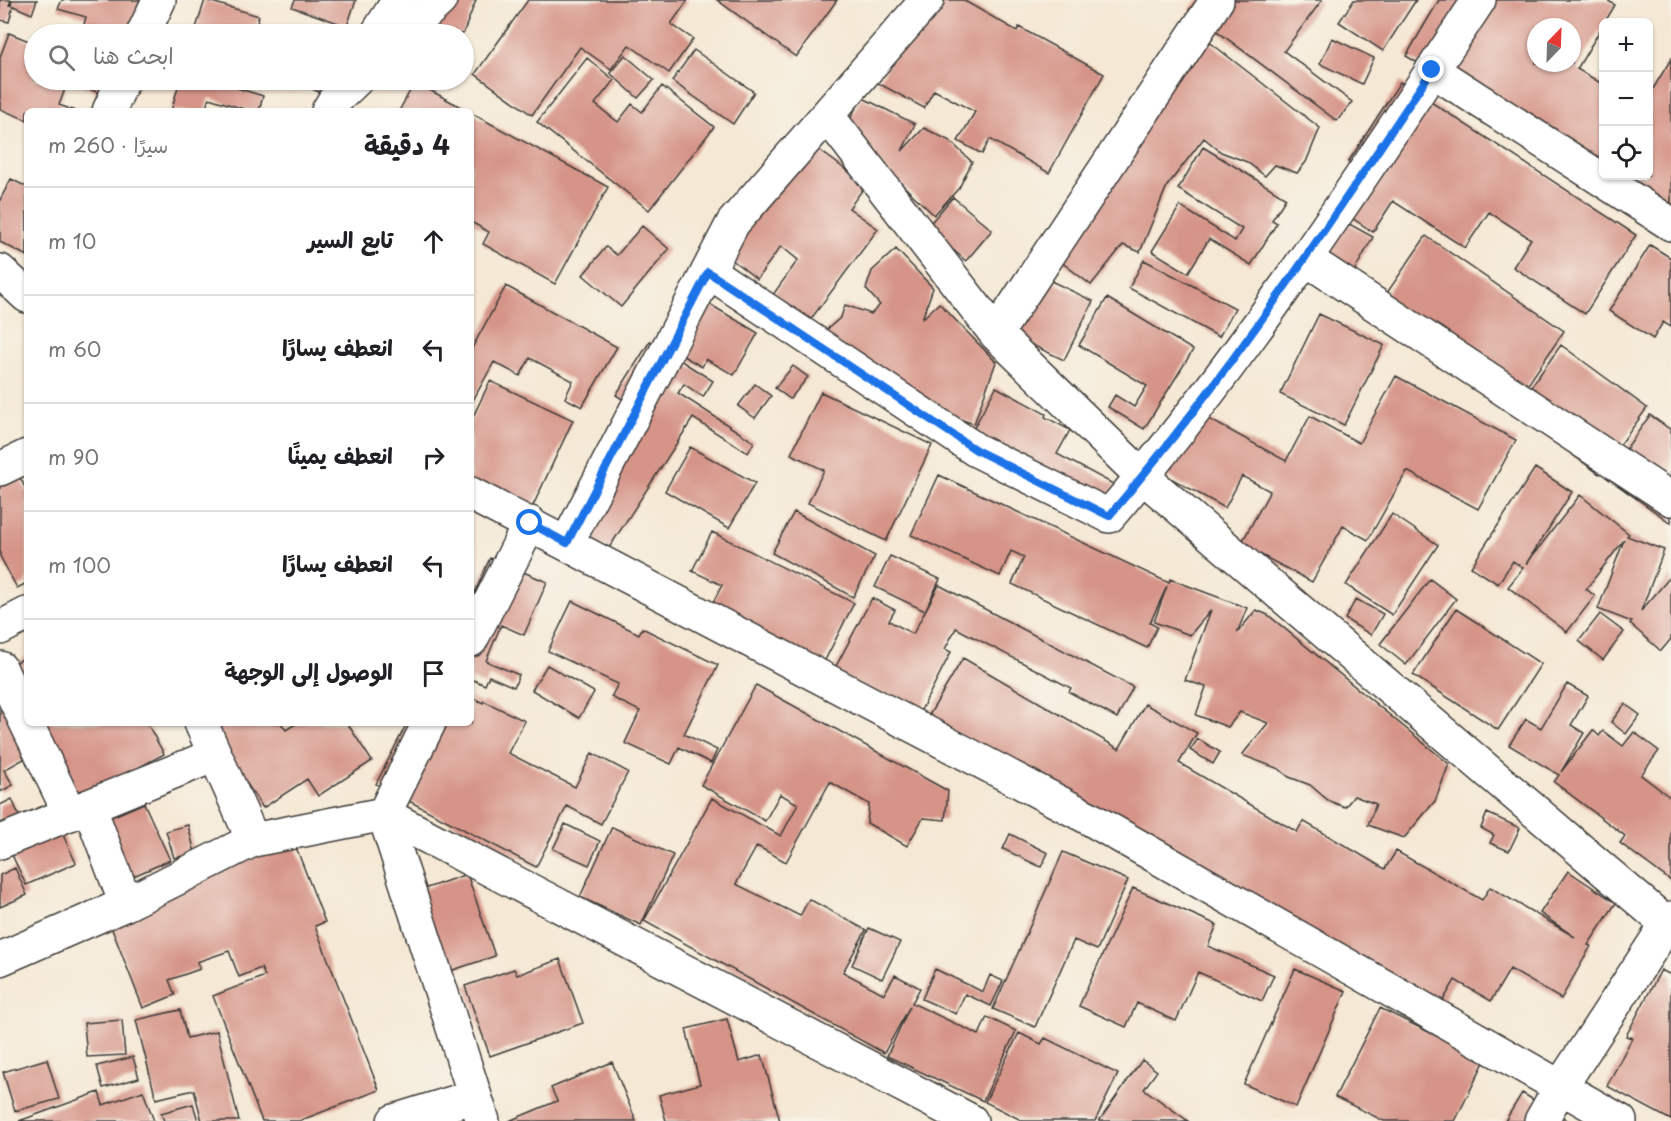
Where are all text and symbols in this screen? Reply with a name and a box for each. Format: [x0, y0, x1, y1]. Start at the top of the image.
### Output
north arrow [1527, 18, 1581, 72]
map controls [1599, 18, 1653, 180]
button: + [1599, 18, 1653, 72]
search box [24, 24, 474, 90]
text: ابحث هنا [93, 38, 174, 71]
icon: search [45, 41, 78, 74]
route end [1418, 56, 1444, 82]
button: − [1599, 72, 1653, 126]
text: 4 دقيقة [364, 125, 450, 164]
button: locate [1599, 126, 1653, 180]
text: سيرًا · 260 m [48, 130, 168, 160]
text: تابع السير [308, 222, 393, 255]
icon: ahead [417, 225, 450, 258]
text: 10 m [48, 226, 96, 256]
text: انعطف يسارًا [282, 330, 393, 363]
icon: left [417, 333, 450, 366]
text: 60 m [48, 334, 101, 364]
text: انعطف يمينًا [288, 438, 393, 471]
icon: right [417, 441, 450, 474]
text: 90 m [48, 442, 99, 472]
route start [516, 509, 542, 535]
text: انعطف يسارًا [282, 546, 393, 579]
icon: left [417, 549, 450, 582]
text: 100 m [48, 550, 111, 580]
text: الوصول إلى الوجهة [224, 654, 393, 687]
icon: arrive [417, 657, 450, 690]

